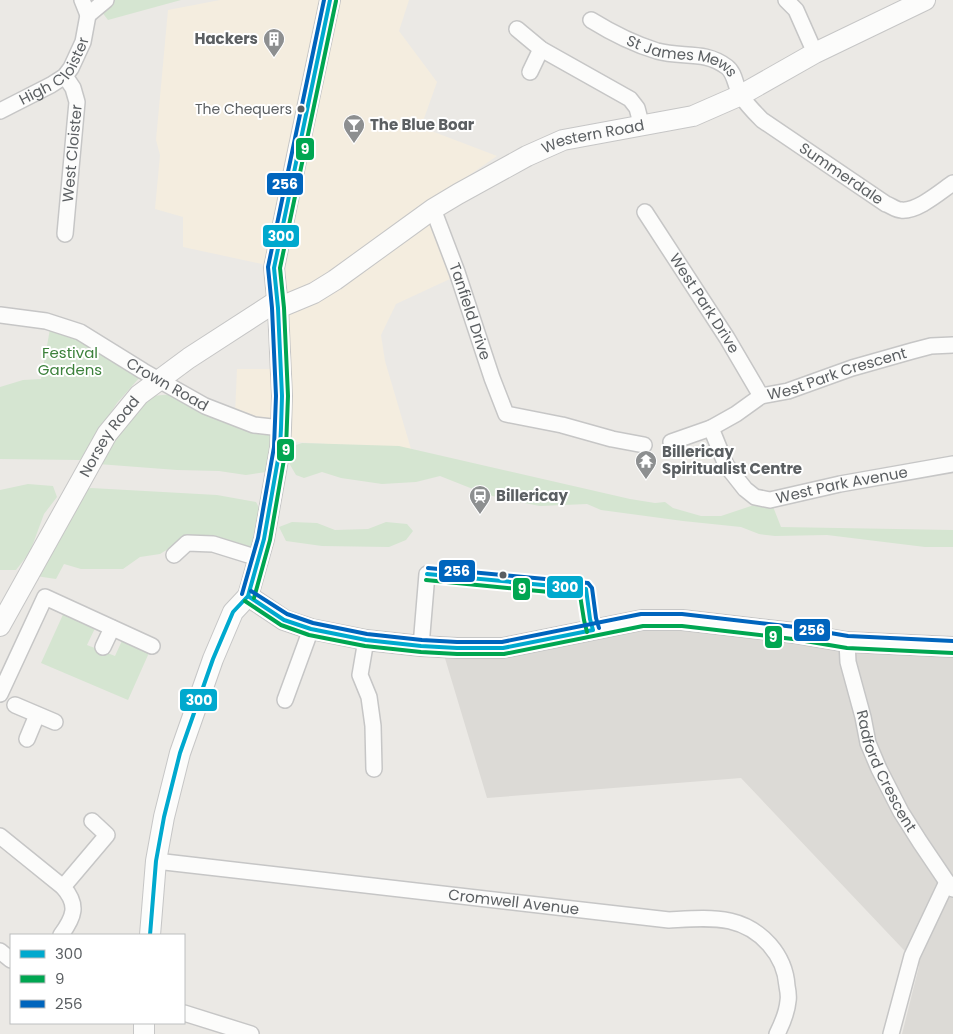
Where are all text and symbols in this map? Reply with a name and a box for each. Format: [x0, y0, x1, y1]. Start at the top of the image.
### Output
building icon: Hackers [262, 27, 286, 58]
place label: Hackers [194, 28, 258, 49]
street label: St James Mews [623, 30, 743, 81]
street label: High Cloister [15, 35, 94, 110]
place label: The Chequers [195, 99, 292, 119]
street label: West Cloister [57, 103, 87, 203]
marker: The Chequers [296, 104, 306, 114]
bar icon: The Blue Boar [342, 113, 366, 144]
place label: The Blue Boar [370, 114, 475, 135]
street label: Western Road [538, 114, 646, 158]
line badge: 9 [295, 137, 315, 161]
street label: Summerdale [795, 137, 888, 209]
text: 9 [301, 139, 309, 159]
line badge: 256 [266, 172, 304, 196]
text: 256 [272, 174, 298, 194]
line badge: 300 [262, 224, 300, 248]
text: 300 [268, 226, 294, 246]
street label: West Park Drive [665, 249, 745, 357]
street label: Tanfield Drive [444, 260, 496, 363]
park label: Festival Gardens [38, 342, 102, 380]
street label: West Park Crescent [765, 342, 909, 405]
street label: Crown Road [122, 352, 213, 416]
street label: Norsey Road [74, 391, 144, 481]
line badge: 9 [276, 438, 295, 462]
text: 9 [282, 440, 290, 460]
place label: Billericay Spiritualist Centre [662, 441, 802, 479]
temple icon: Billericay Spiritualist Centre [634, 449, 658, 480]
street label: West Park Avenue [774, 461, 909, 508]
station icon: Billericay [468, 484, 492, 515]
place label: Billericay [496, 485, 569, 506]
line badge: 256 [438, 559, 476, 583]
text: 256 [444, 561, 470, 581]
unlabelled marker [498, 570, 508, 580]
line badge: 300 [546, 575, 584, 599]
line badge: 9 [512, 577, 531, 601]
text: 300 [552, 577, 578, 597]
text: 9 [518, 579, 526, 599]
line badge: 256 [793, 618, 831, 642]
text: 256 [799, 620, 825, 640]
line badge: 9 [764, 625, 783, 649]
text: 9 [769, 627, 777, 647]
line badge: 300 [179, 688, 218, 712]
text: 300 [186, 690, 212, 710]
street label: Radford Crescent [852, 708, 922, 836]
street label: Cromwell Avenue [447, 884, 580, 920]
legend [10, 934, 185, 1024]
text: 300 [55, 943, 83, 964]
text: 9 [55, 968, 64, 989]
text: 256 [55, 993, 83, 1014]

